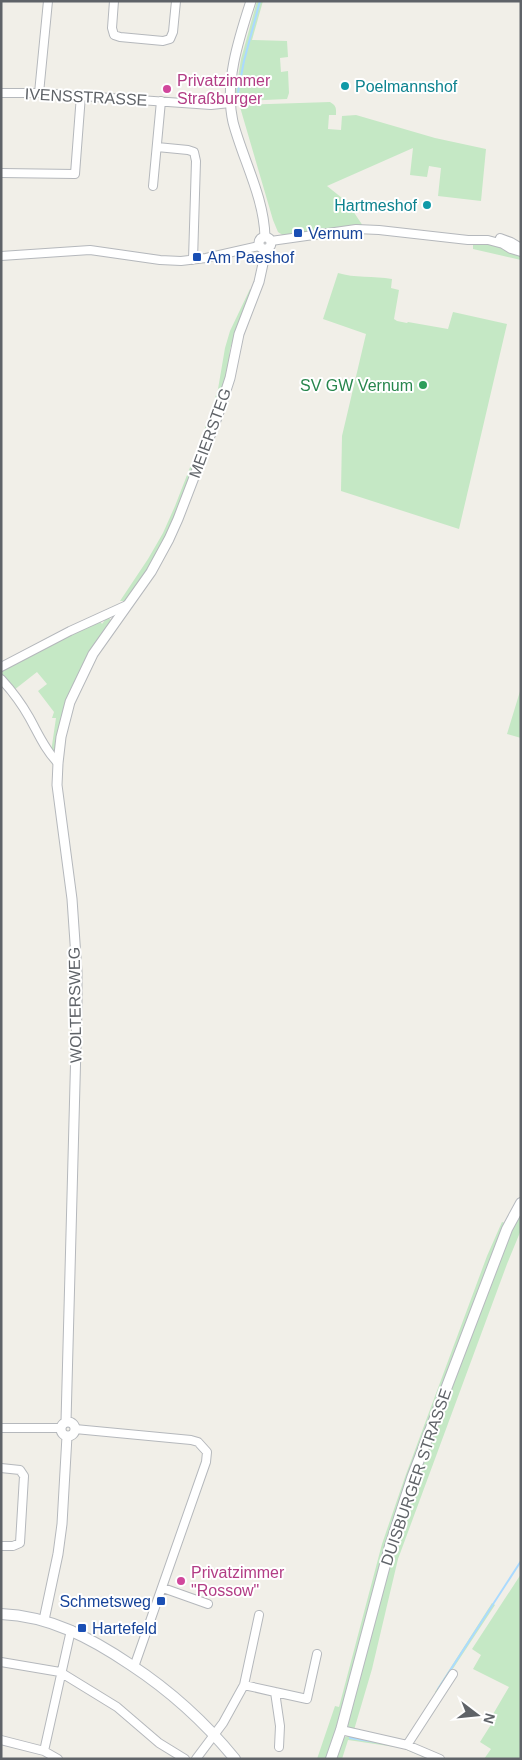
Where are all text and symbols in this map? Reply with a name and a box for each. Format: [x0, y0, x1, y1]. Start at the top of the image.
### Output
place label: Privatzimmer Straßburger [177, 72, 271, 107]
place label: Poelmannshof [355, 78, 458, 95]
marker: Poelmannshof [339, 80, 351, 92]
marker: Privatzimmer Straßburger [161, 83, 173, 95]
street label: IVENSSTRASSE [24, 85, 148, 109]
place label: Hartmeshof [334, 197, 418, 214]
marker: Hartmeshof [421, 199, 433, 211]
place label: Vernum [308, 225, 363, 242]
marker: Vernum [292, 227, 304, 239]
place label: Am Paeshof [207, 249, 295, 266]
marker: Am Paeshof [191, 251, 203, 263]
place label: SV GW Vernum [300, 377, 413, 394]
marker: SV GW Vernum [417, 379, 429, 391]
street label: MEIERSTEG [186, 386, 234, 480]
street label: WOLTERSWEG [65, 947, 85, 1063]
street label: DUISBURGER STRASSE [378, 1386, 454, 1568]
place label: Privatzimmer "Rossow" [191, 1564, 285, 1599]
marker: Privatzimmer "Rossow" [175, 1575, 187, 1587]
place label: Schmetsweg [59, 1593, 151, 1610]
marker: Schmetsweg [155, 1595, 167, 1607]
place label: Hartefeld [92, 1620, 157, 1637]
marker: Hartefeld [76, 1622, 88, 1634]
north arrow [452, 1690, 502, 1740]
text: N [480, 1712, 499, 1726]

